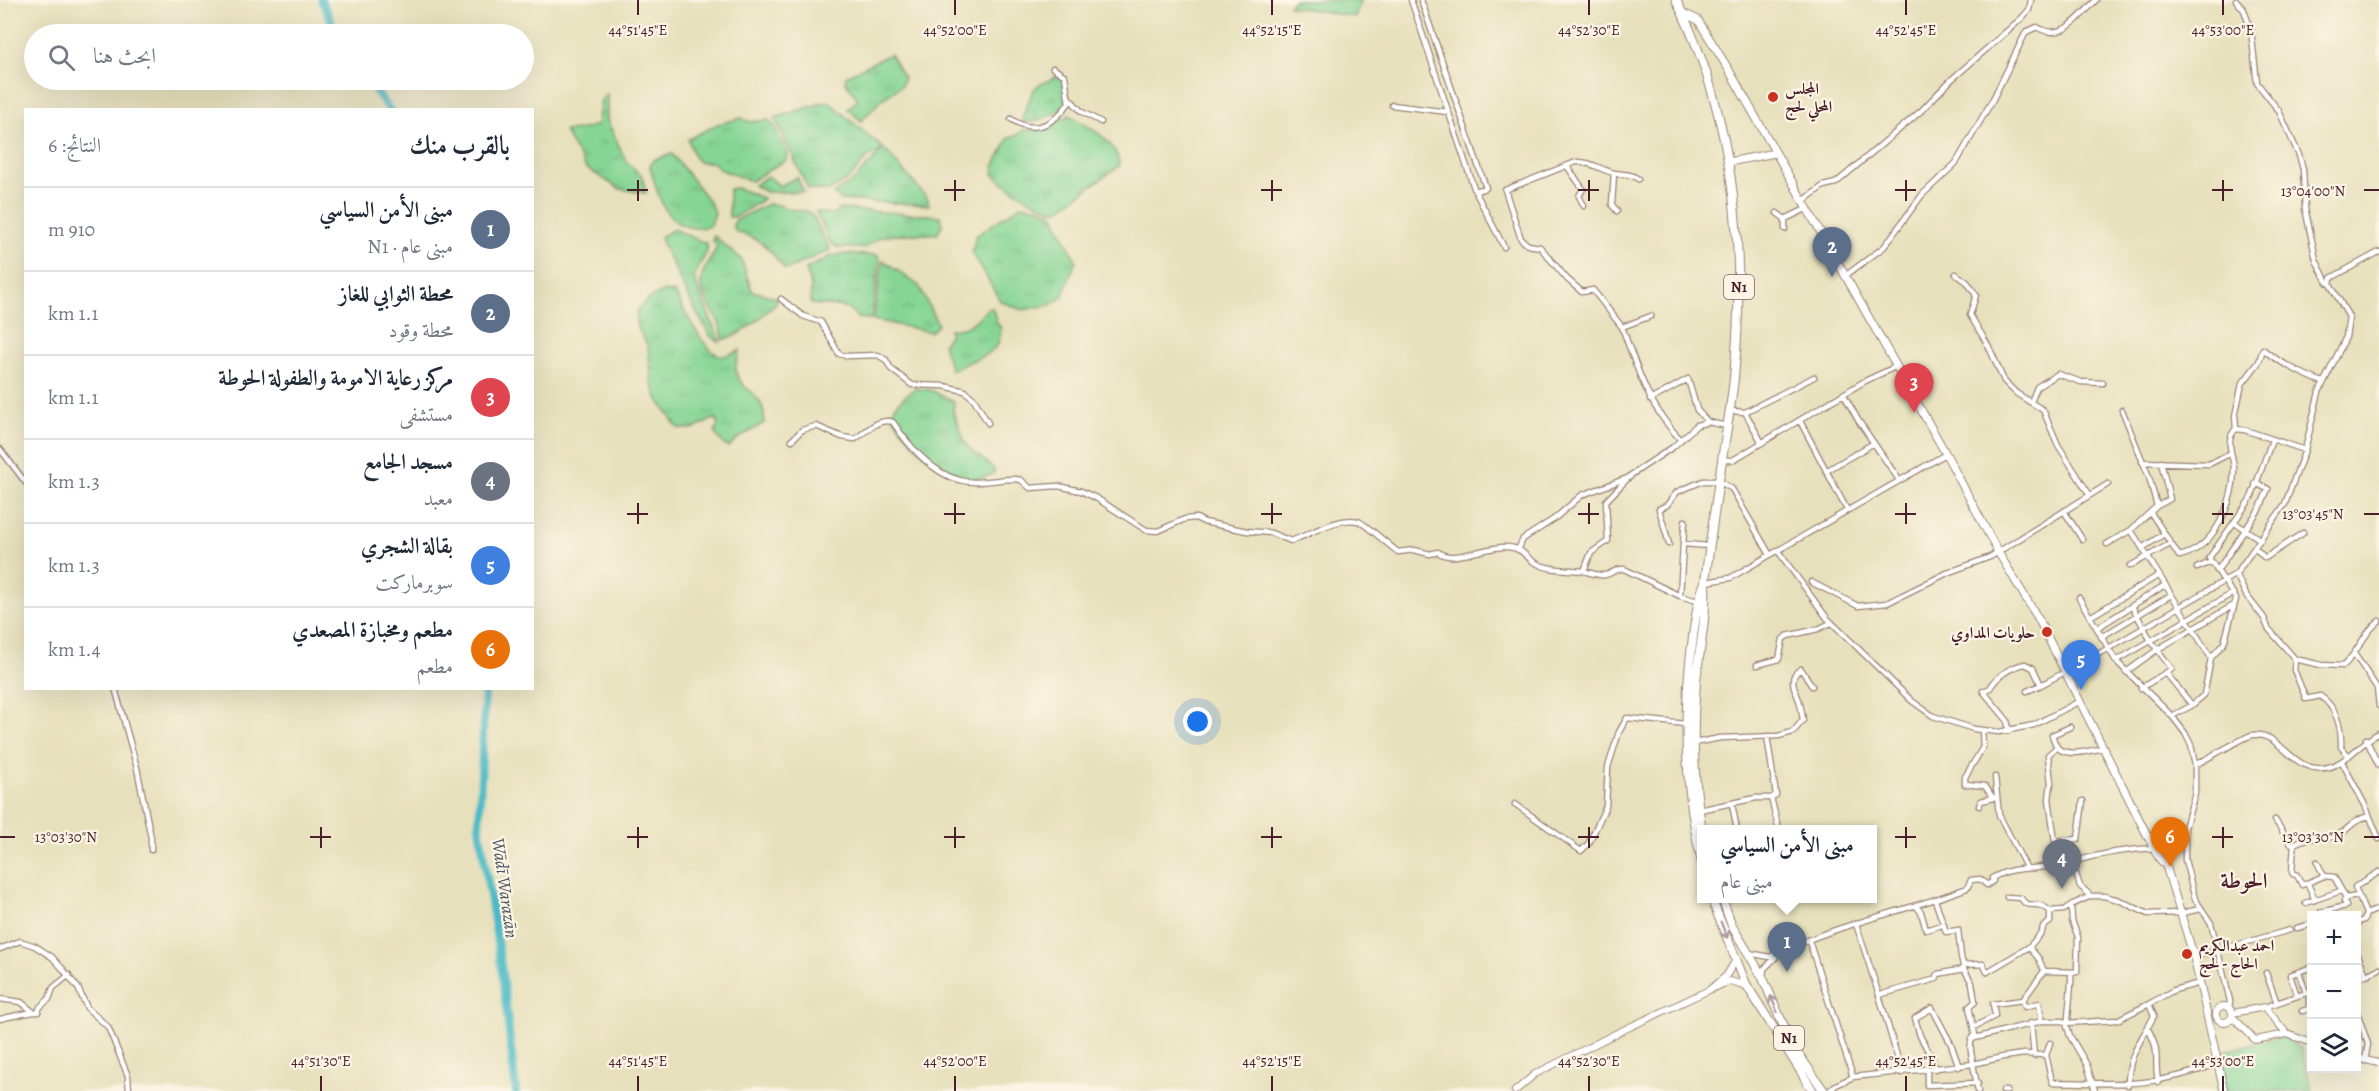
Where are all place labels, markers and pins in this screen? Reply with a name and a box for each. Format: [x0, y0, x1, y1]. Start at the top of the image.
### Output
place label: المجلس المحلي لحج [1785, 78, 1832, 122]
marker: المجلس المحلي لحج [1766, 90, 1780, 104]
pin: 2 [1812, 228, 1852, 277]
pin: 3 [1894, 364, 1934, 413]
place label: حلويات المداوي [1951, 622, 2035, 646]
marker: حلويات المداوي [2040, 625, 2054, 639]
pin: 5 [2062, 640, 2100, 690]
pin: 6 [2150, 818, 2190, 867]
pin: 4 [2042, 840, 2082, 889]
pin: 1 [1768, 922, 1806, 972]
place label: احمد عبدالكريم الحاج - لحج [2199, 935, 2274, 978]
marker: احمد عبدالكريم الحاج - لحج [2180, 947, 2194, 961]

